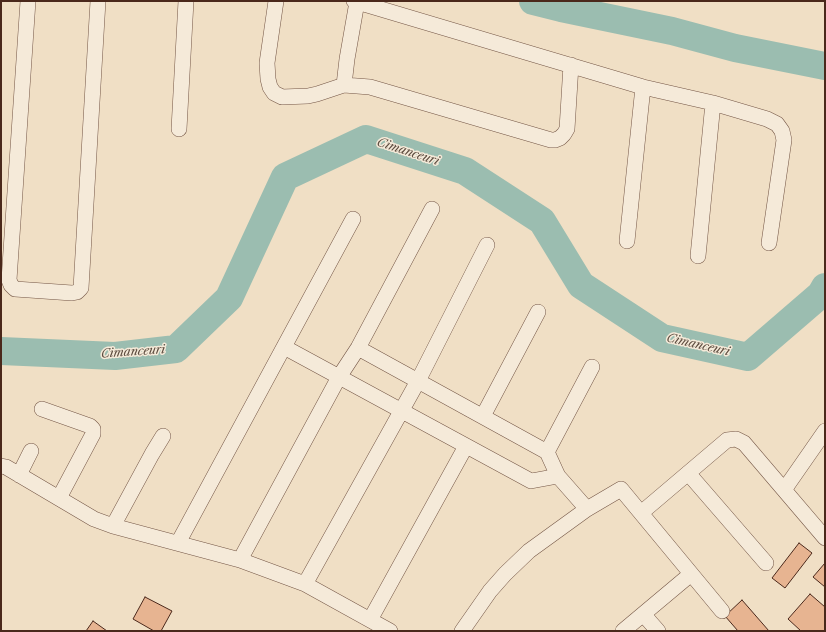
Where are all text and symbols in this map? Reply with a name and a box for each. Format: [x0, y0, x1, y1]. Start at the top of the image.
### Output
water label: Cimanceuri [375, 135, 441, 169]
water label: Cimanceuri [665, 331, 731, 359]
water label: Cimanceuri [100, 343, 166, 361]

